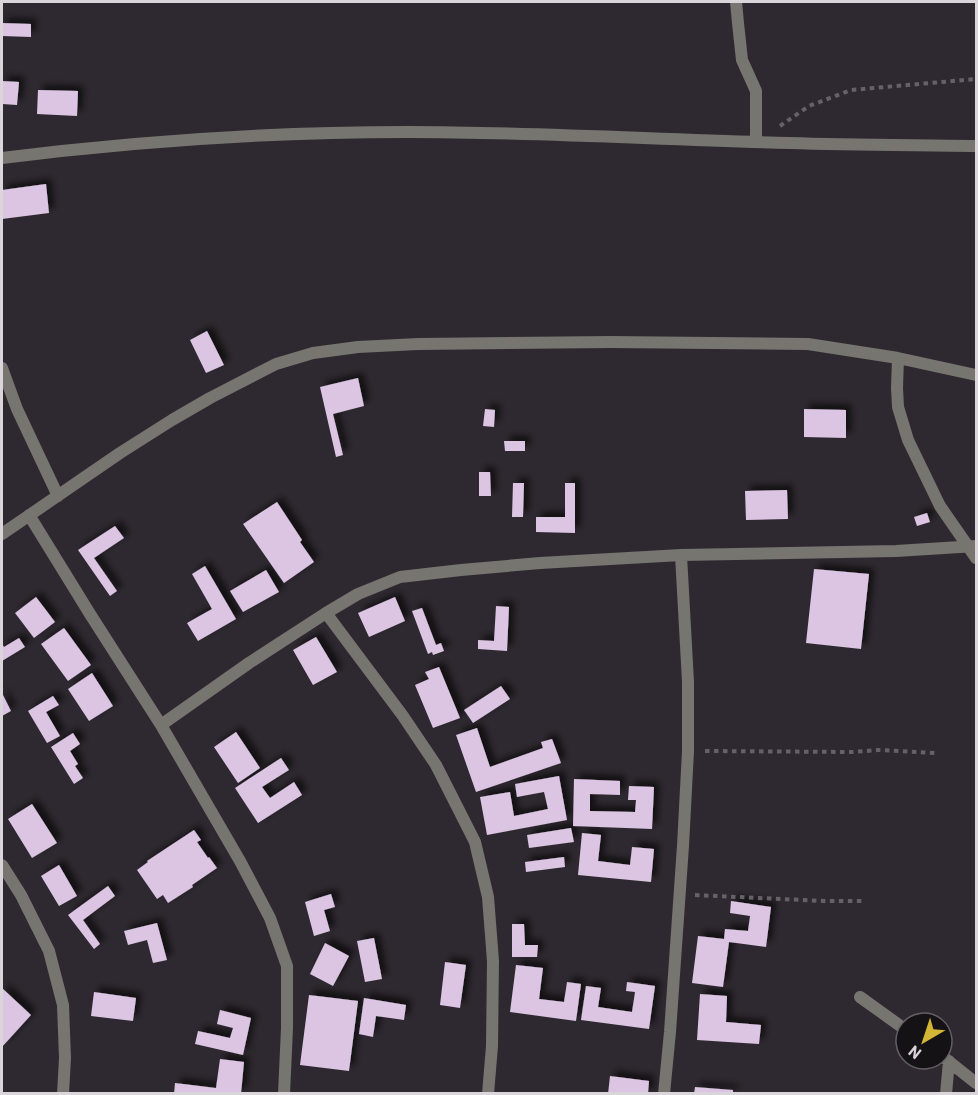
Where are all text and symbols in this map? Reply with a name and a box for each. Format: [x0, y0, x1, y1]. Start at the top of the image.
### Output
north arrow [894, 1011, 954, 1071]
text: N [904, 1042, 924, 1064]

